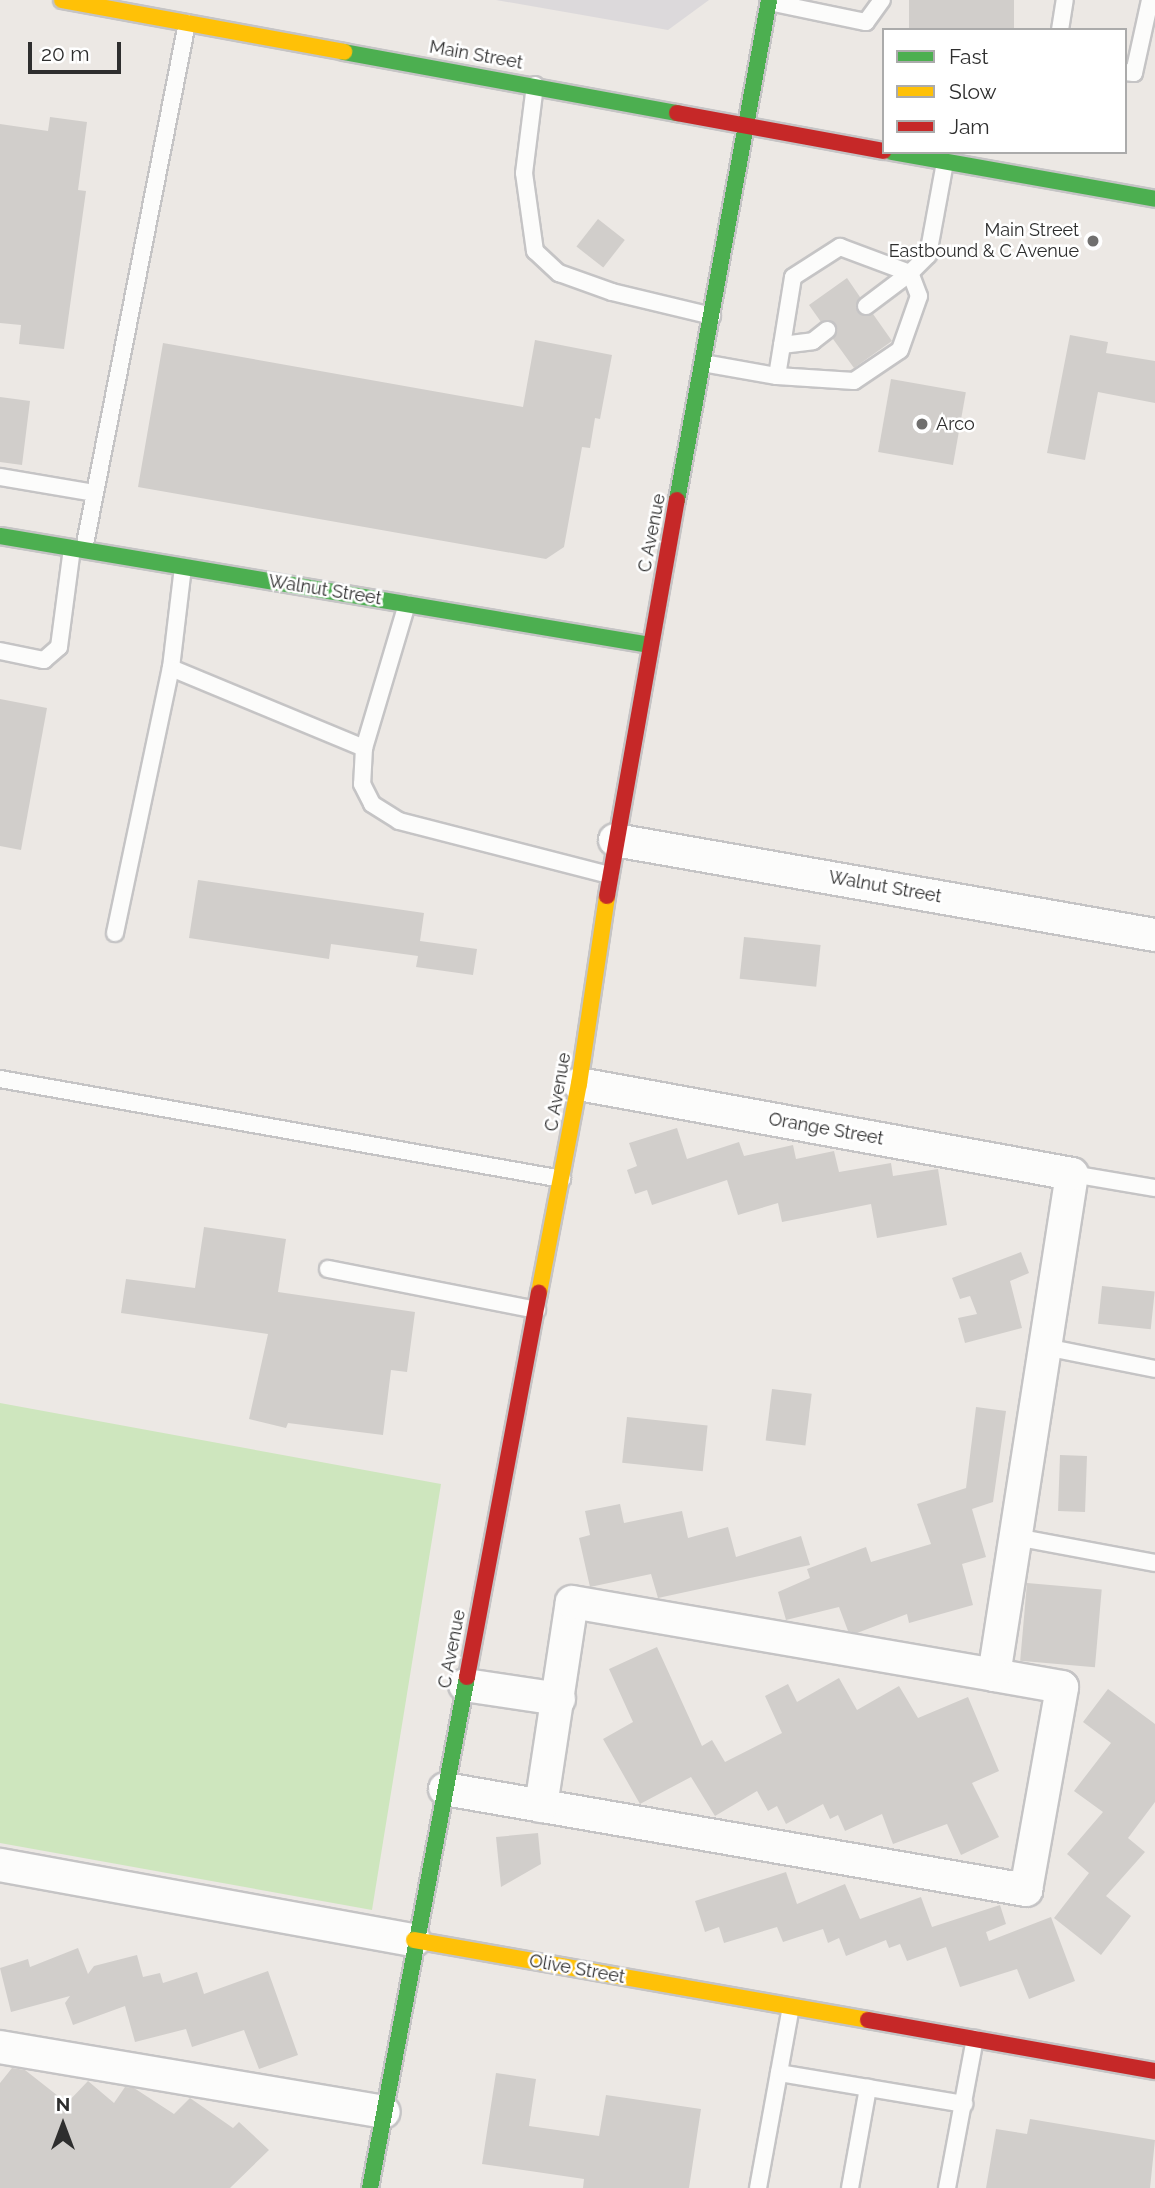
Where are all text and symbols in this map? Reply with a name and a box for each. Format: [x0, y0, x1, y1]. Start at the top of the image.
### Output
scale bar [32, 28, 124, 72]
legend [882, 28, 1127, 154]
street label: Main Street [428, 36, 524, 74]
text: 20 m [41, 41, 89, 66]
text: Fast [949, 44, 989, 69]
text: Slow [949, 79, 997, 104]
text: Jam [949, 114, 990, 139]
place label: Main Street Eastbound & C Avenue [888, 220, 1079, 262]
marker: Main Street Eastbound & C Avenue [1085, 233, 1101, 249]
place label: Arco [936, 413, 975, 435]
marker: Arco [914, 416, 930, 432]
street label: C Avenue [634, 492, 670, 574]
street label: Walnut Street [267, 570, 383, 610]
street label: Walnut Street [827, 866, 943, 908]
street label: C Avenue [540, 1051, 576, 1133]
street label: Orange Street [767, 1108, 885, 1150]
street label: C Avenue [434, 1608, 470, 1690]
street label: Olive Street [528, 1950, 626, 1988]
north arrow [28, 2090, 98, 2160]
text: N [56, 2093, 70, 2115]

